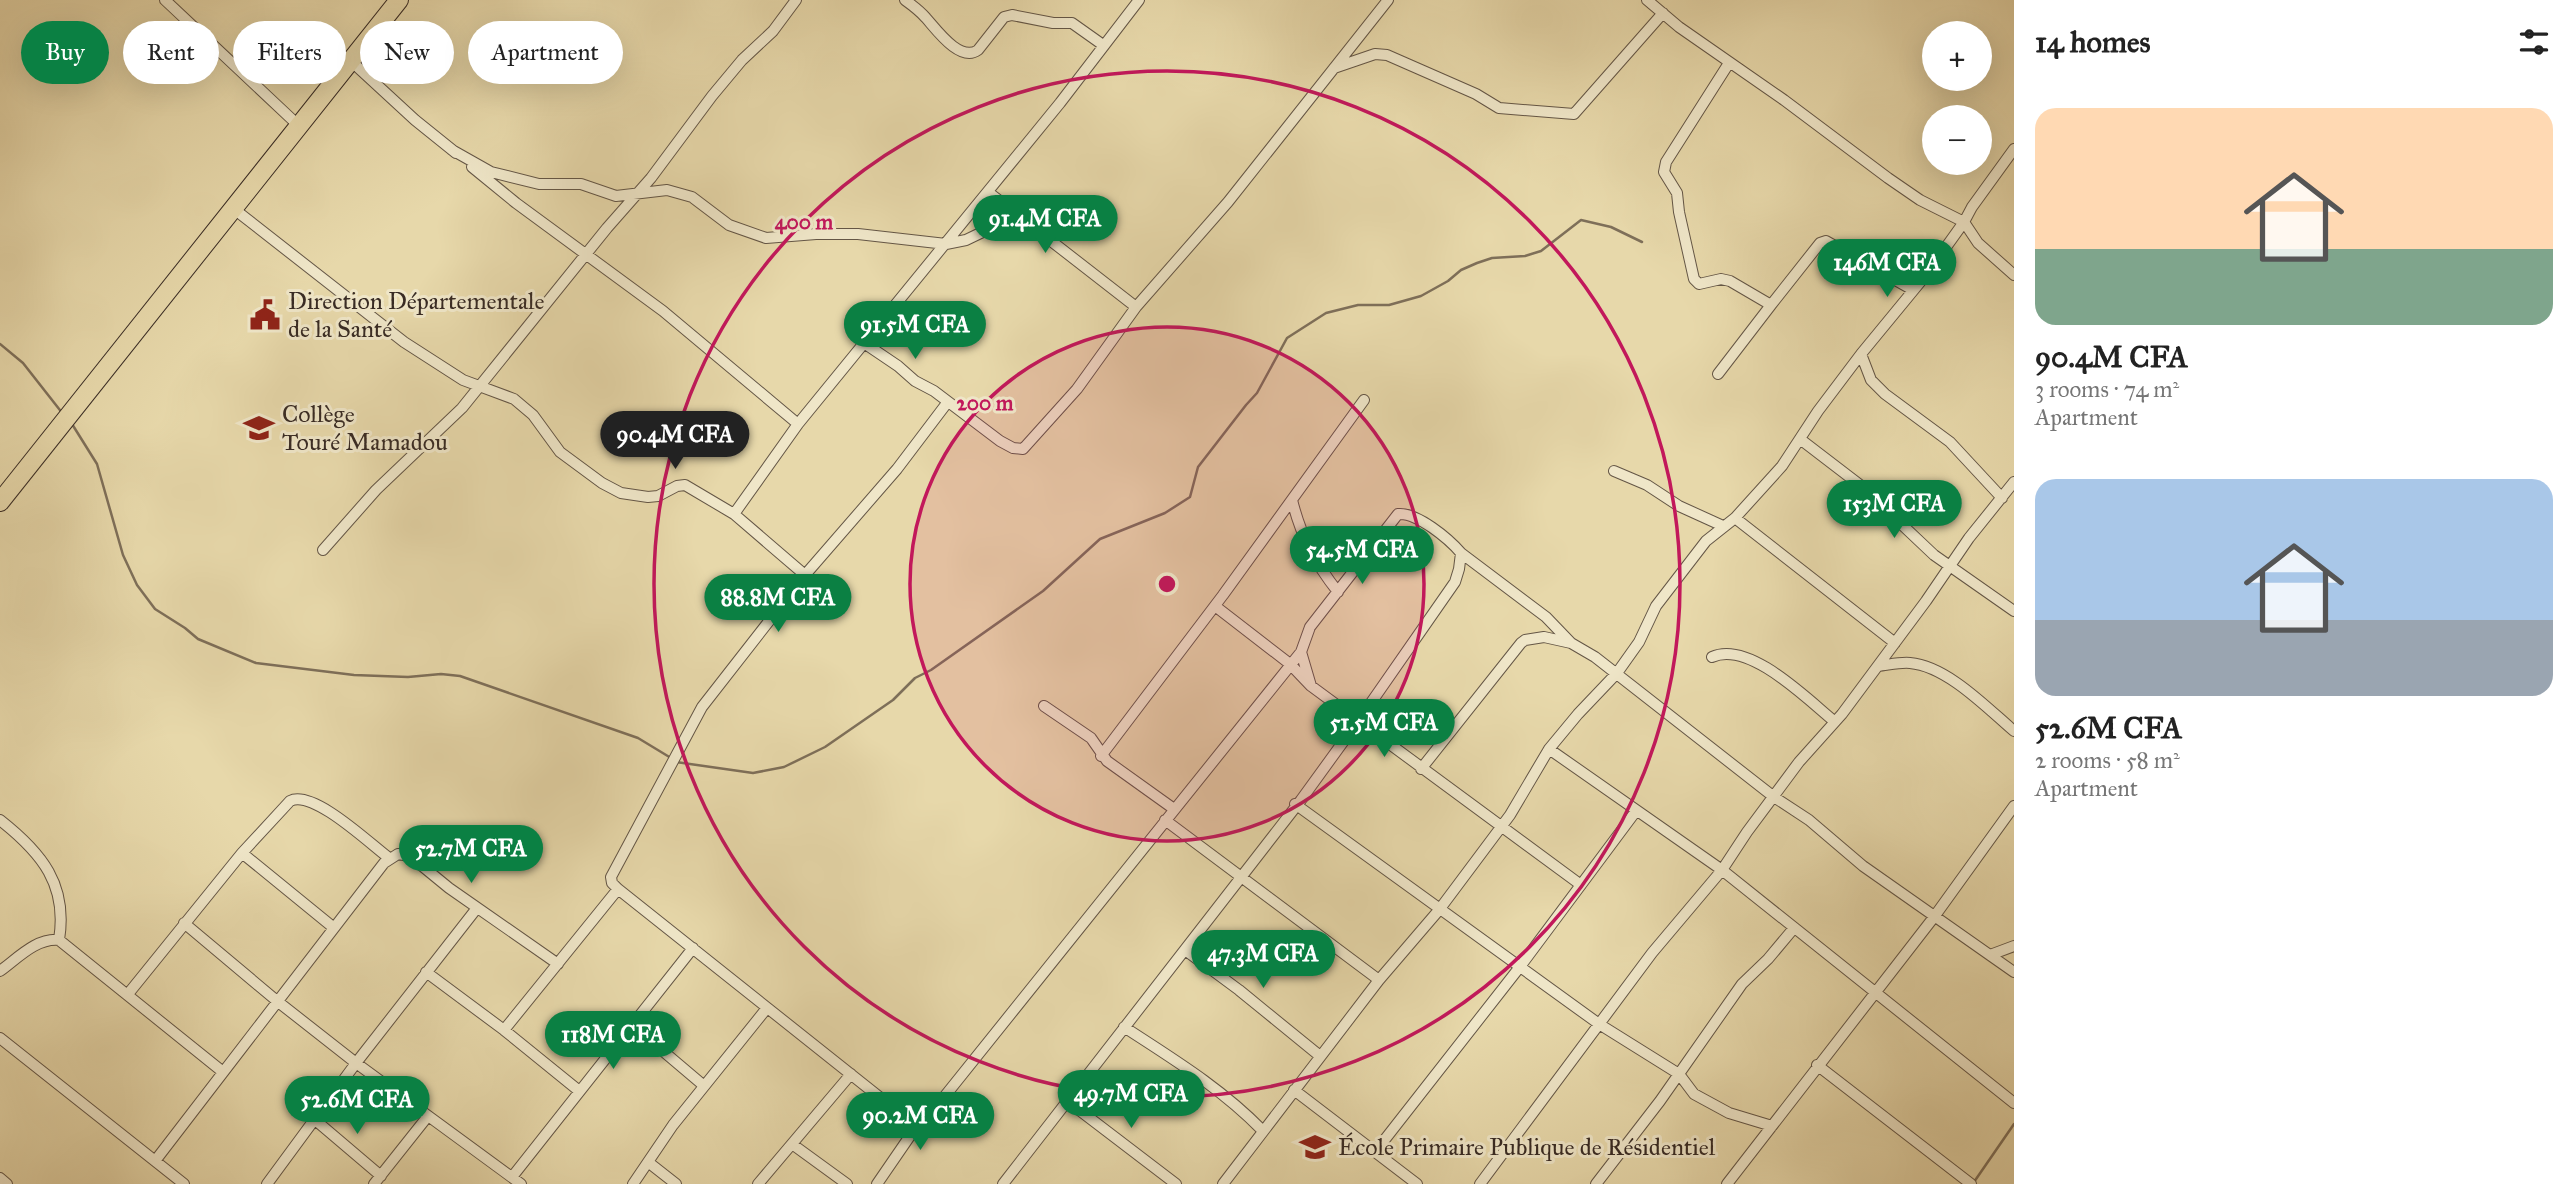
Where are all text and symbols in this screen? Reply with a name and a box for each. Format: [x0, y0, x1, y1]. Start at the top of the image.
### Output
chip: Buy [21, 21, 109, 84]
chip: Rent [123, 21, 219, 84]
chip: Filters [233, 21, 346, 84]
chip: New [360, 21, 454, 84]
chip: Apartment [468, 21, 623, 84]
map controls [1922, 21, 1992, 175]
button: + [1922, 21, 1992, 91]
icon: filters [2515, 23, 2553, 61]
text: 14 homes [2035, 24, 2150, 60]
button: − [1922, 105, 1992, 175]
icon: home [2231, 154, 2357, 280]
pin: 91.4M CFA [965, 196, 1125, 255]
text: 91.4M CFA [989, 204, 1101, 232]
text: 400 m [775, 209, 834, 235]
pin: 146M CFA [1815, 240, 1959, 299]
text: 146M CFA [1833, 248, 1941, 276]
place label: Direction Départementale de la Santé [288, 286, 544, 344]
public building icon: Direction Départementale de la Santé [248, 298, 282, 332]
pin: 91.5M CFA [835, 302, 995, 361]
text: 91.5M CFA [860, 310, 970, 338]
text: 90.4M CFA [2035, 339, 2188, 375]
text: 3 rooms · 74 m² [2035, 375, 2179, 403]
text: 200 m [957, 390, 1014, 416]
place label: Collège Touré Mamadou [282, 399, 448, 457]
text: Apartment [2035, 403, 2138, 431]
school or university icon: Collège Touré Mamadou [242, 411, 276, 445]
pin: 90.4M CFA [595, 412, 755, 471]
text: 90.4M CFA [616, 420, 734, 448]
pin: 153M CFA [1822, 480, 1966, 540]
text: 153M CFA [1843, 489, 1945, 517]
icon: home [2231, 525, 2357, 651]
pin: 54.5M CFA [1282, 526, 1442, 586]
text: 54.5M CFA [1306, 535, 1418, 563]
centre of rings [1155, 572, 1179, 596]
pin: 88.8M CFA [698, 574, 858, 634]
text: 88.8M CFA [720, 583, 836, 611]
pin: 51.5M CFA [1304, 700, 1464, 759]
text: 51.5M CFA [1330, 708, 1438, 736]
text: 52.6M CFA [2035, 710, 2182, 746]
text: 2 rooms · 58 m² [2035, 746, 2180, 774]
text: Apartment [2035, 774, 2138, 802]
pin: 52.7M CFA [391, 826, 551, 885]
text: 52.7M CFA [415, 834, 527, 862]
pin: 47.3M CFA [1183, 930, 1343, 990]
text: 47.3M CFA [1207, 939, 1319, 967]
pin: 118M CFA [541, 1012, 685, 1071]
text: 118M CFA [561, 1020, 665, 1048]
pin: 49.7M CFA [1051, 1070, 1211, 1130]
pin: 52.6M CFA [277, 1076, 437, 1136]
text: 49.7M CFA [1074, 1079, 1188, 1107]
text: 52.6M CFA [301, 1085, 413, 1113]
pin: 90.2M CFA [840, 1092, 1000, 1152]
text: 90.2M CFA [862, 1101, 978, 1129]
school or university icon: École Primaire Publique de Résidentiel [1298, 1130, 1332, 1164]
place label: École Primaire Publique de Résidentiel [1338, 1132, 1716, 1162]

